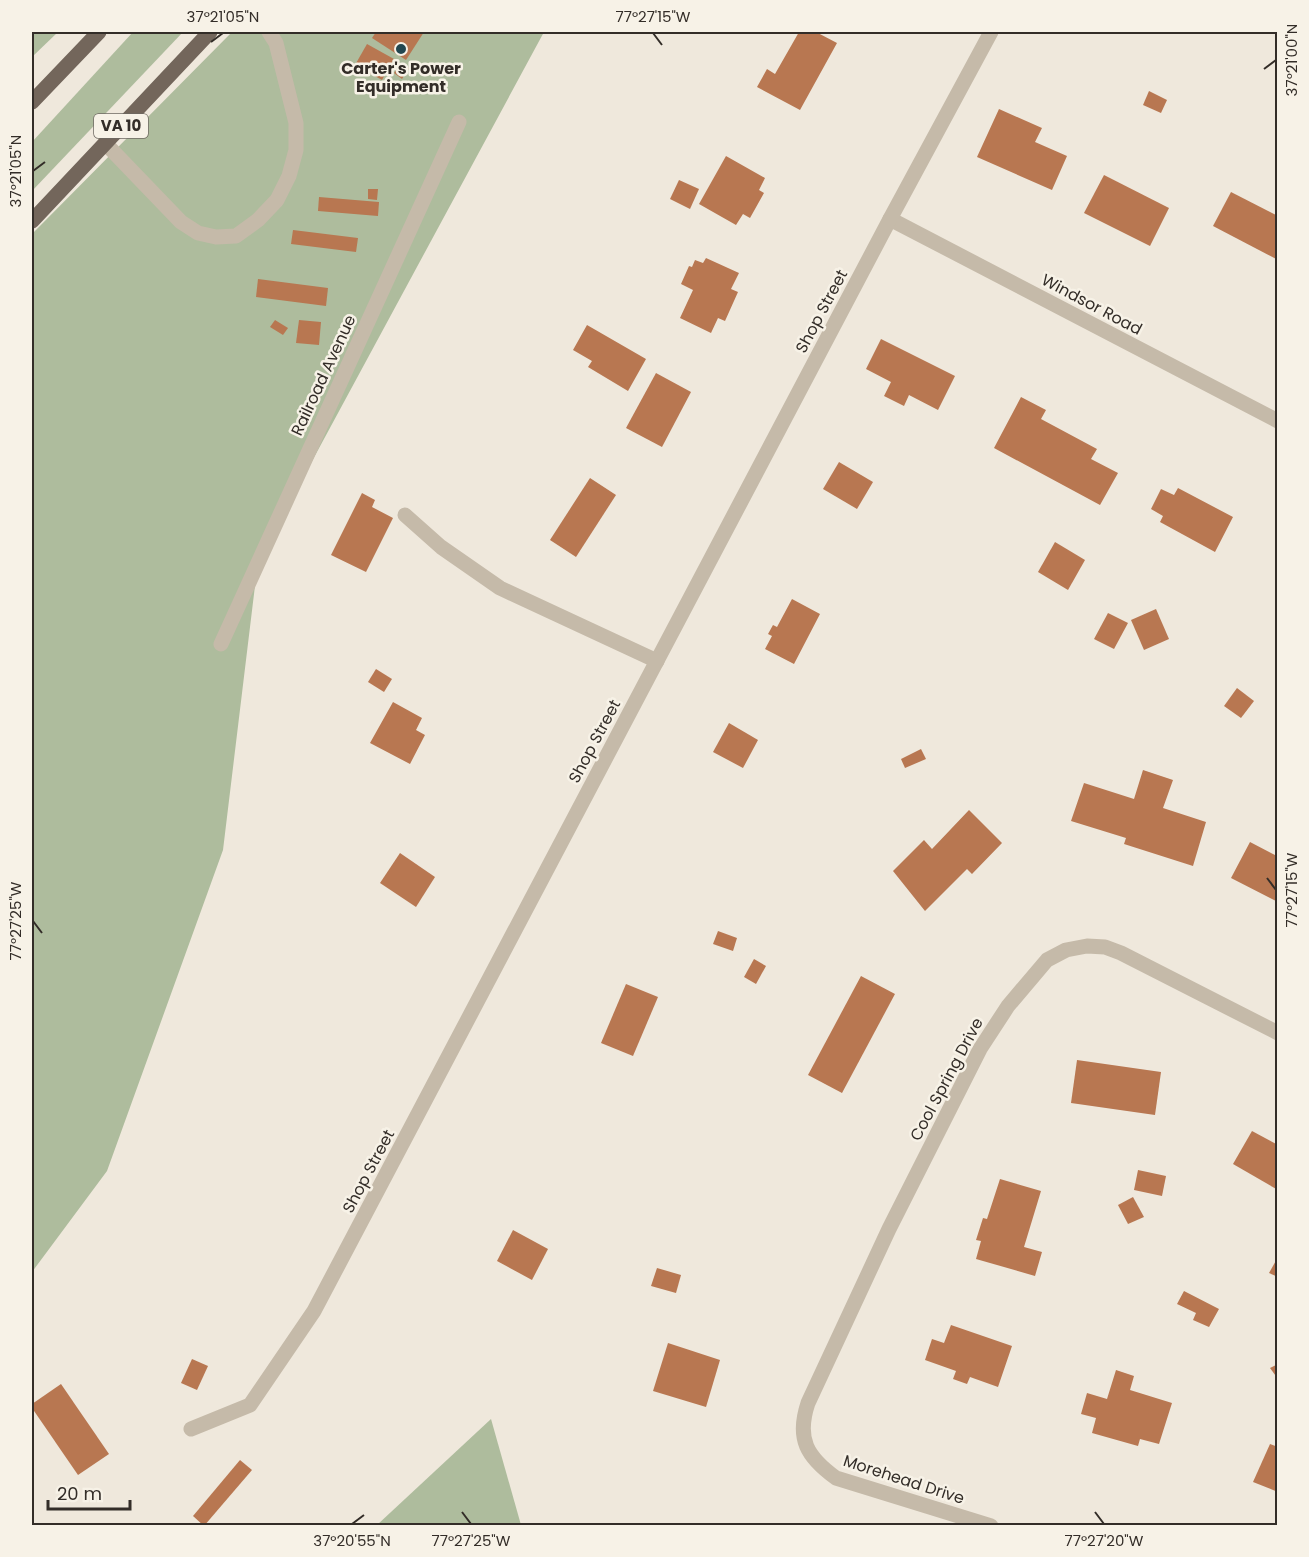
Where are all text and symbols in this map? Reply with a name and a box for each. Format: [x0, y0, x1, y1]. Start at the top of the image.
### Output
text: 37°21'05"N [187, 6, 259, 27]
text: 77°27'15"W [616, 6, 691, 27]
text: 37°21'00"N [1281, 24, 1302, 96]
marker: Carter's Power Equipment [394, 42, 408, 56]
place label: Carter's Power Equipment [341, 57, 461, 98]
road number: VA 10 [94, 114, 148, 138]
text: 37°21'05"N [5, 135, 26, 207]
street label: Shop Street [790, 265, 853, 357]
street label: Windsor Road [1037, 268, 1146, 341]
street label: Railroad Avenue [285, 311, 362, 439]
street label: Shop Street [563, 695, 626, 787]
text: 77°27'15"W [1281, 852, 1302, 927]
text: 77°27'25"W [5, 881, 26, 960]
street label: Cool Spring Drive [904, 1013, 989, 1145]
street label: Shop Street [337, 1125, 400, 1217]
street label: Morehead Drive [840, 1449, 967, 1510]
scale bar [48, 1473, 130, 1511]
text: 20 m [57, 1481, 102, 1506]
text: 37°20'55"N [313, 1530, 391, 1551]
text: 77°27'25"W [432, 1530, 511, 1551]
text: 77°27'20"W [1065, 1530, 1144, 1551]

